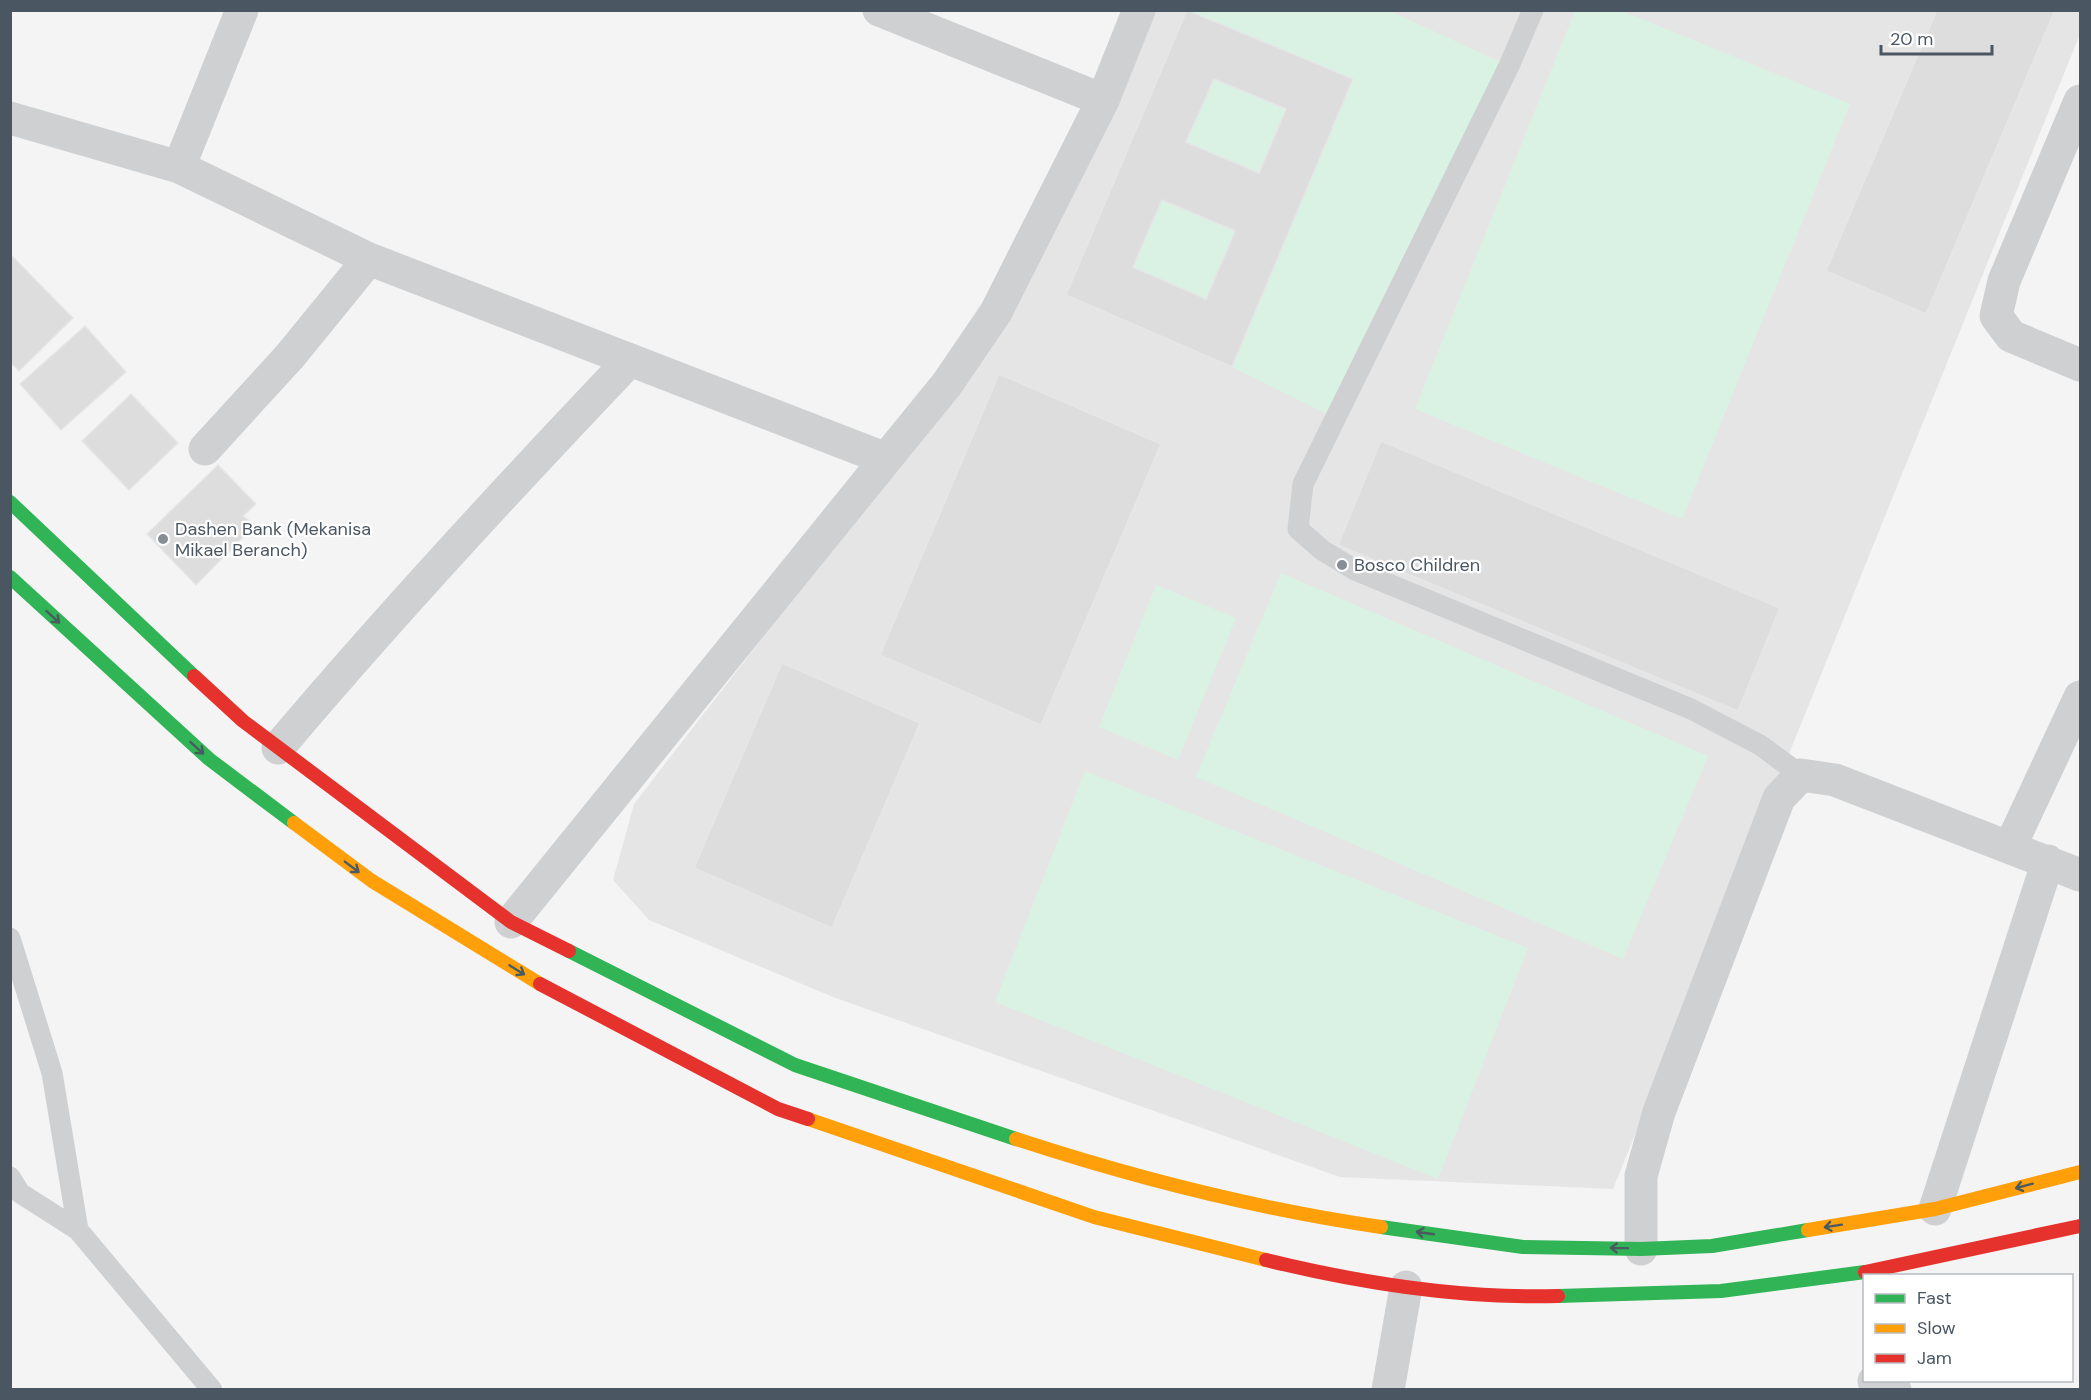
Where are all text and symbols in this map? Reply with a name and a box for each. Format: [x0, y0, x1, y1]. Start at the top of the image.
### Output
scale bar [1881, 18, 1992, 56]
text: 20 m [1890, 27, 1933, 51]
place label: Dashen Bank (Mekanisa Mikael Beranch) [175, 517, 371, 562]
marker: Dashen Bank (Mekanisa Mikael Beranch) [156, 532, 170, 546]
place label: Bosco Children [1354, 553, 1480, 577]
marker: Bosco Children [1335, 558, 1349, 572]
one-way arrow [45, 610, 60, 624]
one-way arrow [189, 741, 204, 755]
one-way arrow [344, 860, 360, 873]
one-way arrow [508, 965, 525, 977]
one-way arrow [2015, 1181, 2034, 1192]
one-way arrow [1824, 1221, 1844, 1232]
one-way arrow [1415, 1228, 1435, 1239]
one-way arrow [1609, 1242, 1629, 1254]
legend [1863, 1274, 2073, 1382]
text: Fast [1917, 1286, 1952, 1310]
text: Slow [1917, 1316, 1956, 1340]
text: Jam [1917, 1346, 1952, 1370]

